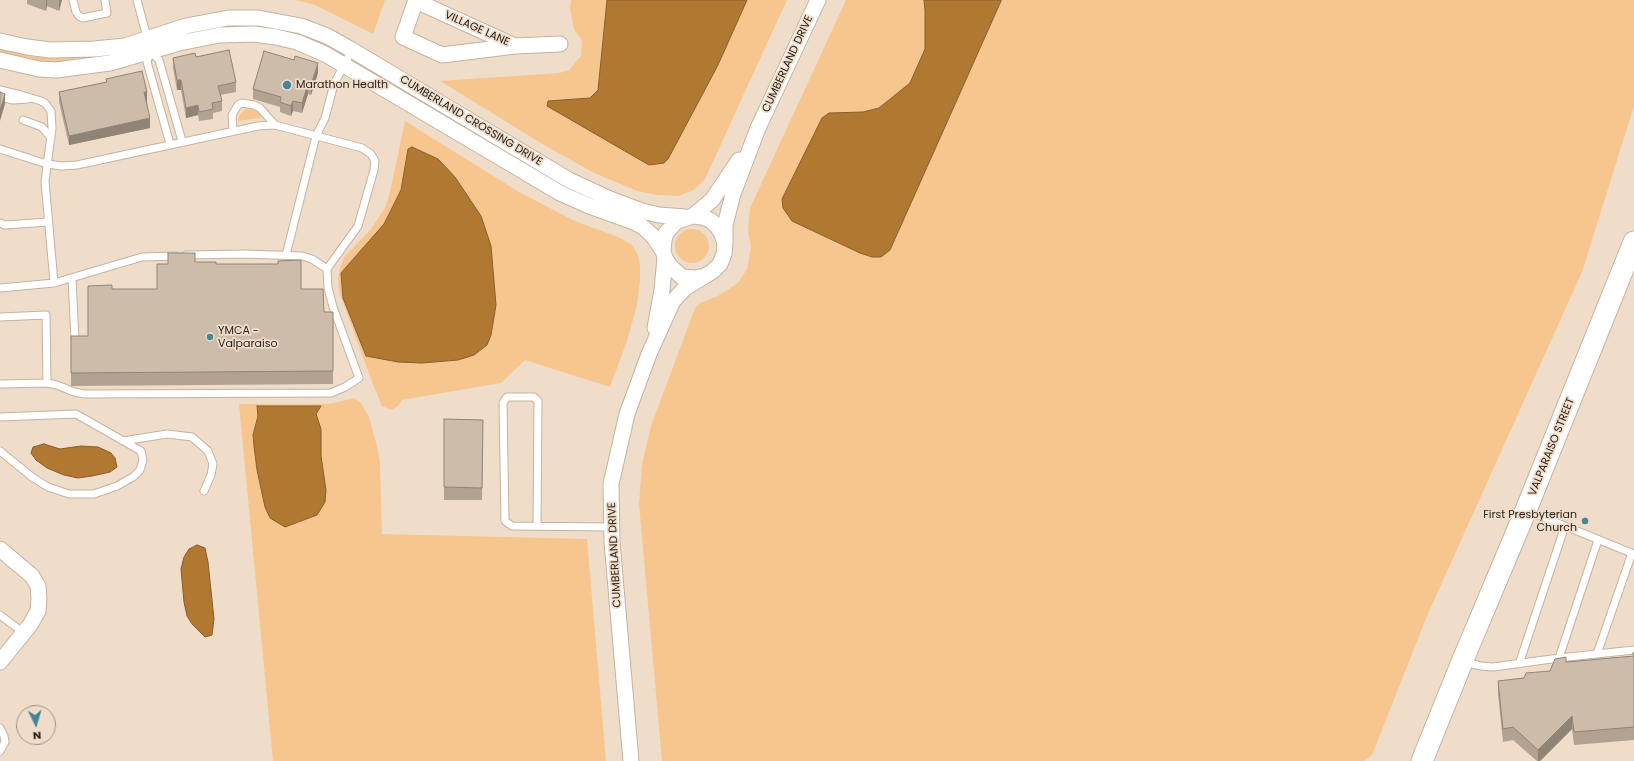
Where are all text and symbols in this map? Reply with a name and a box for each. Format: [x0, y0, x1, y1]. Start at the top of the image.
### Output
street label: VILLAGE LANE [442, 9, 512, 49]
street label: CUMBERLAND DRIVE [760, 13, 816, 115]
street label: CUMBERLAND CROSSING DRIVE [397, 73, 545, 169]
place label: Marathon Health [296, 78, 388, 92]
marker: Marathon Health [281, 79, 293, 91]
place label: YMCA - Valparaiso [218, 324, 277, 350]
marker: YMCA - Valparaiso [205, 332, 215, 342]
street label: VALPARAISO STREET [1526, 396, 1578, 498]
street label: CUMBERLAND DRIVE [606, 502, 624, 608]
place label: First Presbyterian Church [1483, 508, 1577, 534]
marker: First Presbyterian Church [1580, 516, 1590, 526]
north arrow [16, 705, 56, 745]
text: N [32, 728, 42, 744]

